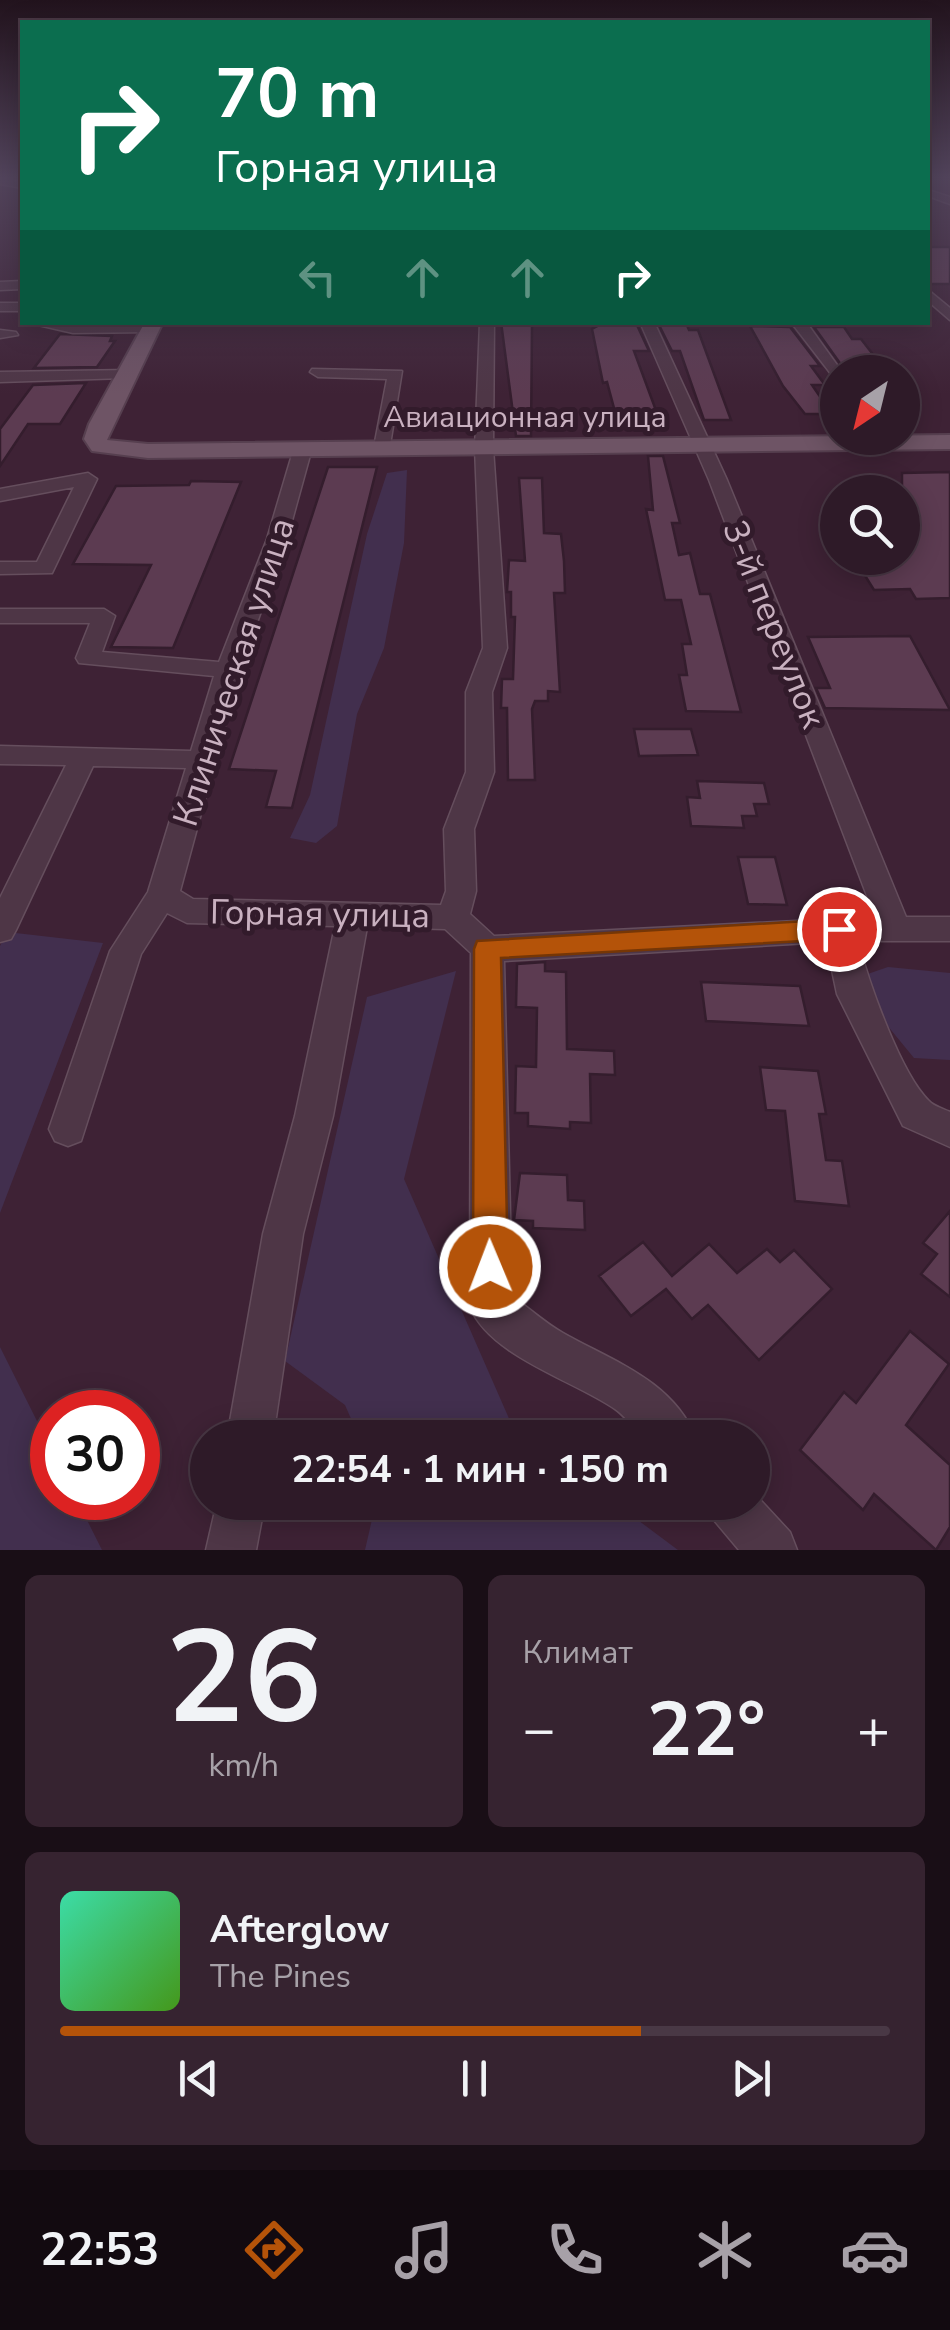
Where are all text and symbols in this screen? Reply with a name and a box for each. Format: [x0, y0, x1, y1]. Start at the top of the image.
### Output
text: 70 m [215, 46, 379, 142]
icon: right [50, 60, 180, 190]
text: Горная улица [215, 137, 498, 198]
icon: left [290, 250, 345, 305]
icon: ahead [395, 250, 450, 305]
icon: ahead [500, 250, 555, 305]
icon: right [605, 250, 660, 305]
north arrow [820, 355, 920, 455]
map controls [820, 355, 920, 575]
street label: Авиационная улица [383, 397, 667, 438]
button: search [820, 475, 920, 575]
street label: Клиническая улица [162, 512, 306, 832]
street label: 3-й переулок [711, 513, 837, 735]
pin [797, 887, 882, 972]
street label: Горная улица [209, 889, 431, 939]
icon: arrive [812, 902, 867, 957]
position arrow [438, 1215, 542, 1319]
speed limit sign: 30 [30, 1390, 160, 1520]
text: 22:54 · 1 мин · 150 m [291, 1444, 669, 1495]
text: 26 [166, 1590, 322, 1767]
text: Климат [523, 1631, 633, 1674]
text: 22° [647, 1679, 765, 1781]
text: − [523, 1692, 556, 1767]
text: + [857, 1692, 890, 1767]
text: km/h [208, 1744, 279, 1787]
text: Afterglow [210, 1904, 389, 1955]
text: The Pines [210, 1955, 351, 1998]
icon: previous [171, 2051, 226, 2106]
icon: pause [447, 2051, 502, 2106]
icon: next [724, 2051, 779, 2106]
icon: directions [239, 2215, 309, 2285]
icon: music [389, 2215, 459, 2285]
icon: phone [540, 2215, 610, 2285]
icon: climate [690, 2215, 760, 2285]
icon: car [840, 2215, 910, 2285]
text: 22:53 [40, 2220, 159, 2281]

